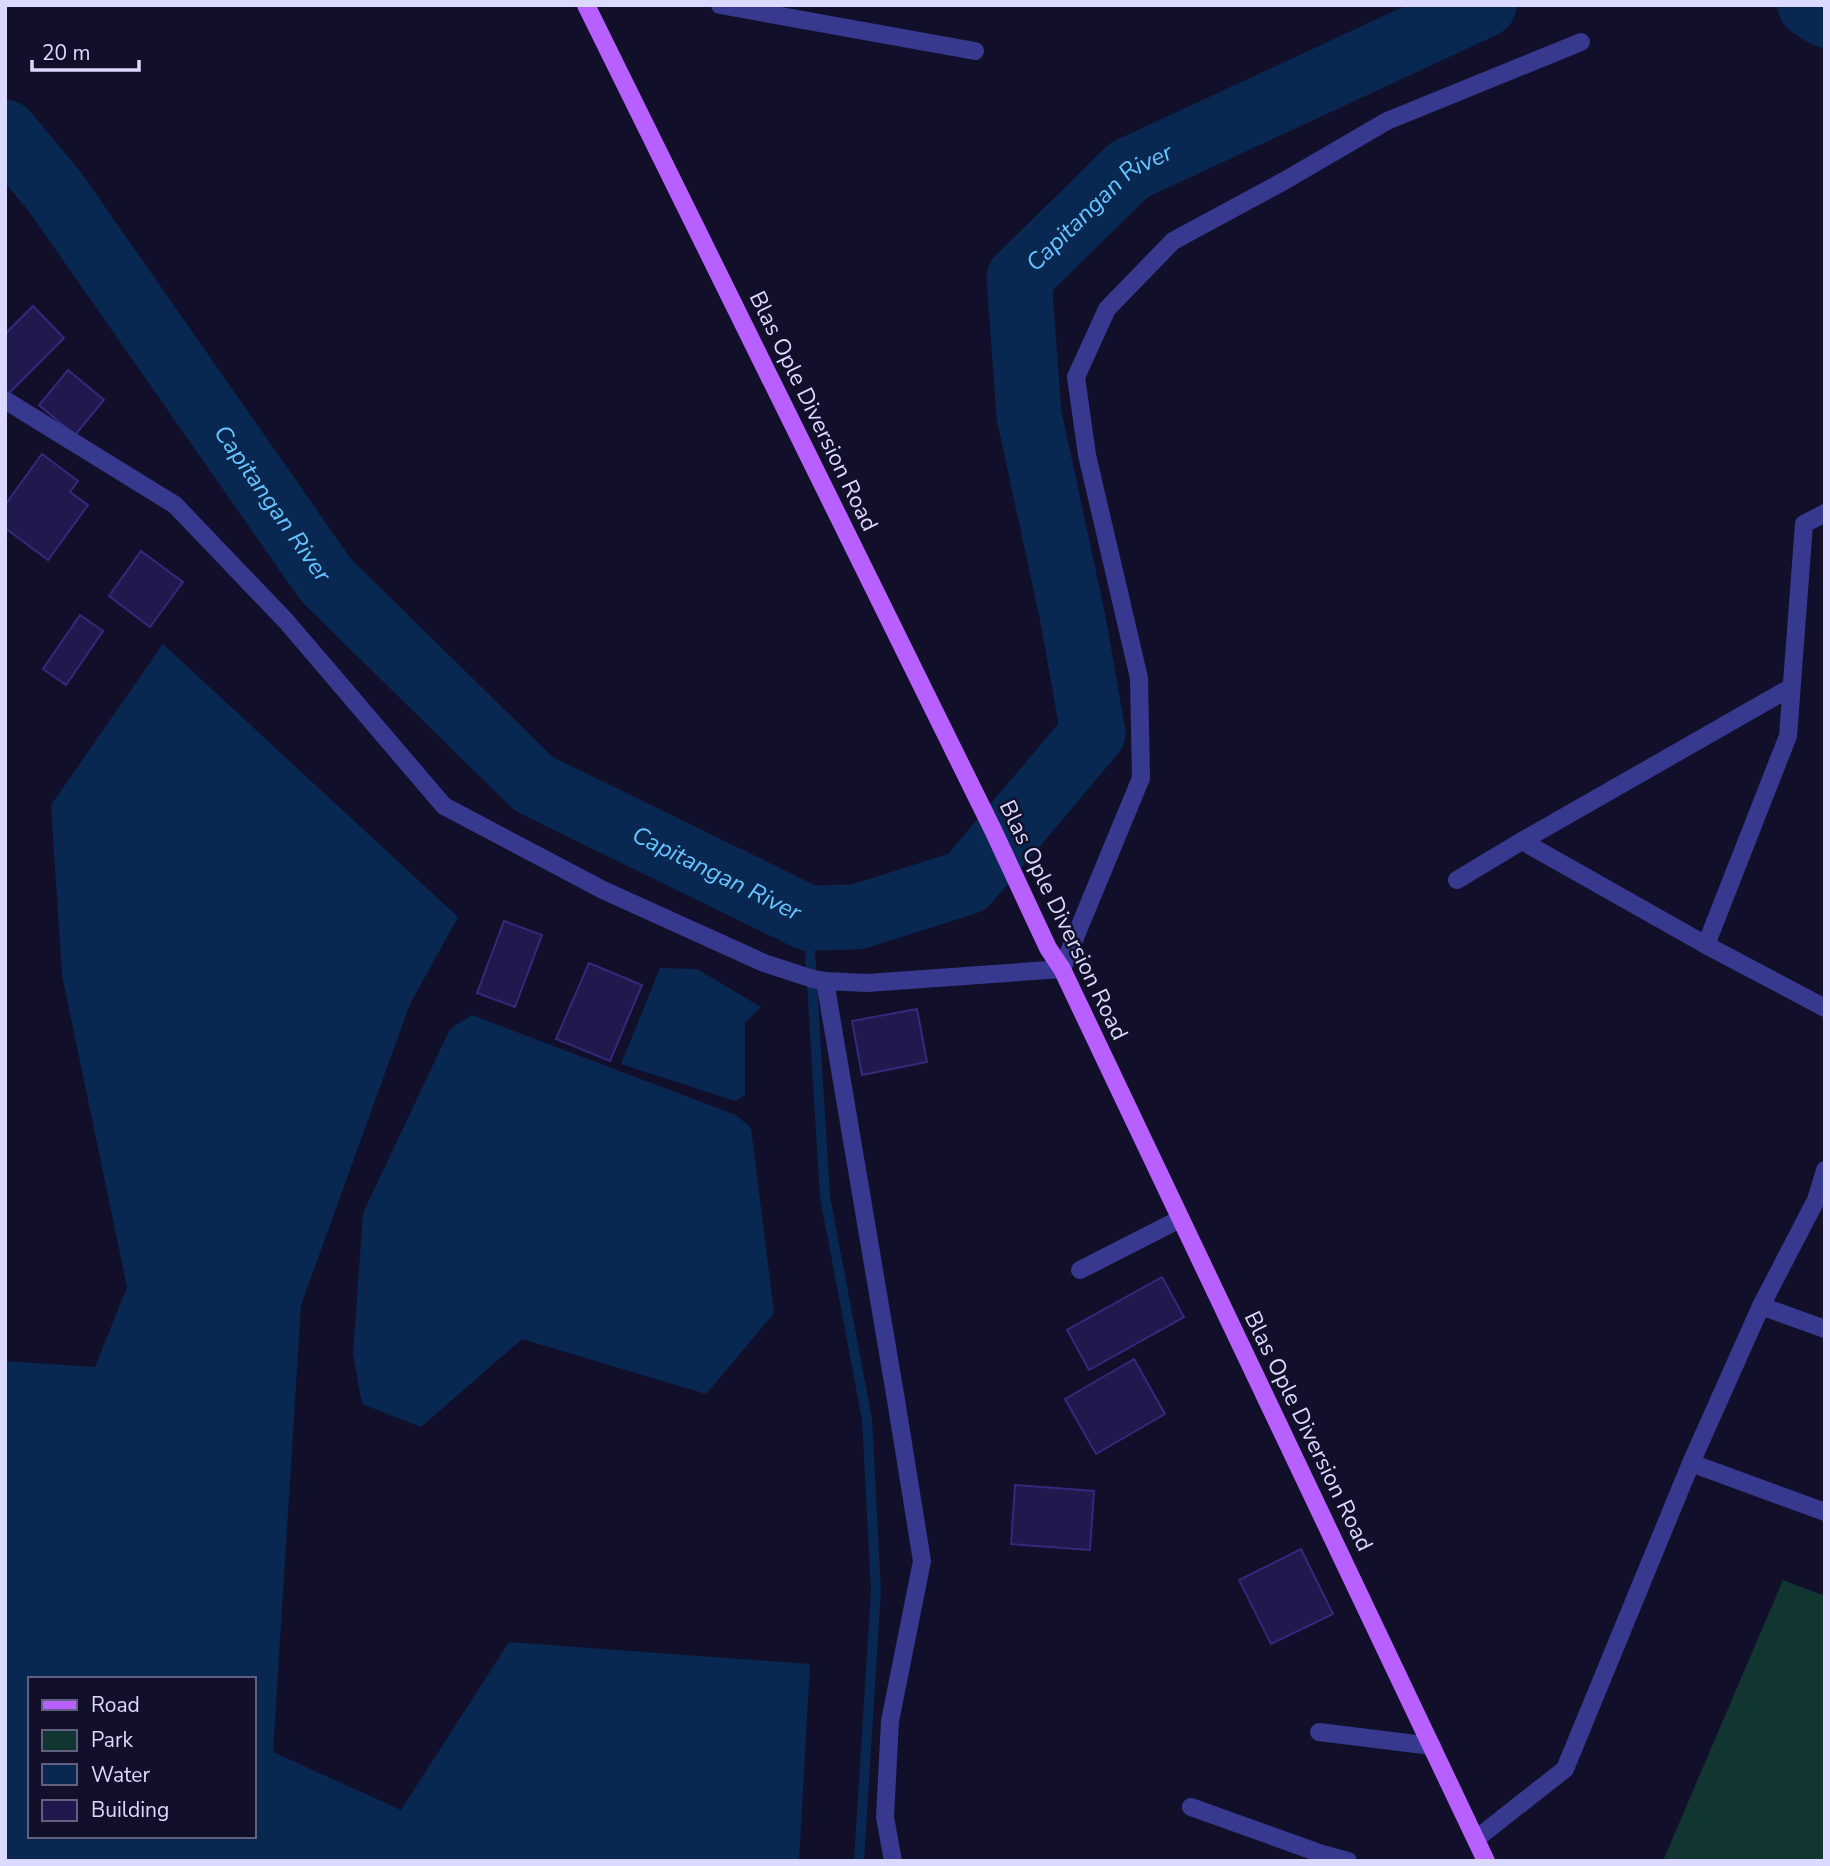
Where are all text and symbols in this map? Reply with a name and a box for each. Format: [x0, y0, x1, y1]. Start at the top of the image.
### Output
scale bar [32, 28, 138, 72]
text: 20 m [42, 39, 91, 67]
water label: Capitangan River [1019, 135, 1179, 279]
street label: Blas Ople Diversion Road [742, 286, 885, 536]
water label: Capitangan River [207, 419, 339, 589]
street label: Blas Ople Diversion Road [992, 795, 1135, 1045]
water label: Capitangan River [627, 818, 808, 929]
street label: Blas Ople Diversion Road [1237, 1306, 1380, 1556]
legend [28, 1677, 256, 1838]
text: Road [91, 1691, 140, 1719]
text: Park [91, 1726, 133, 1754]
text: Water [91, 1761, 150, 1789]
text: Building [91, 1796, 169, 1824]

